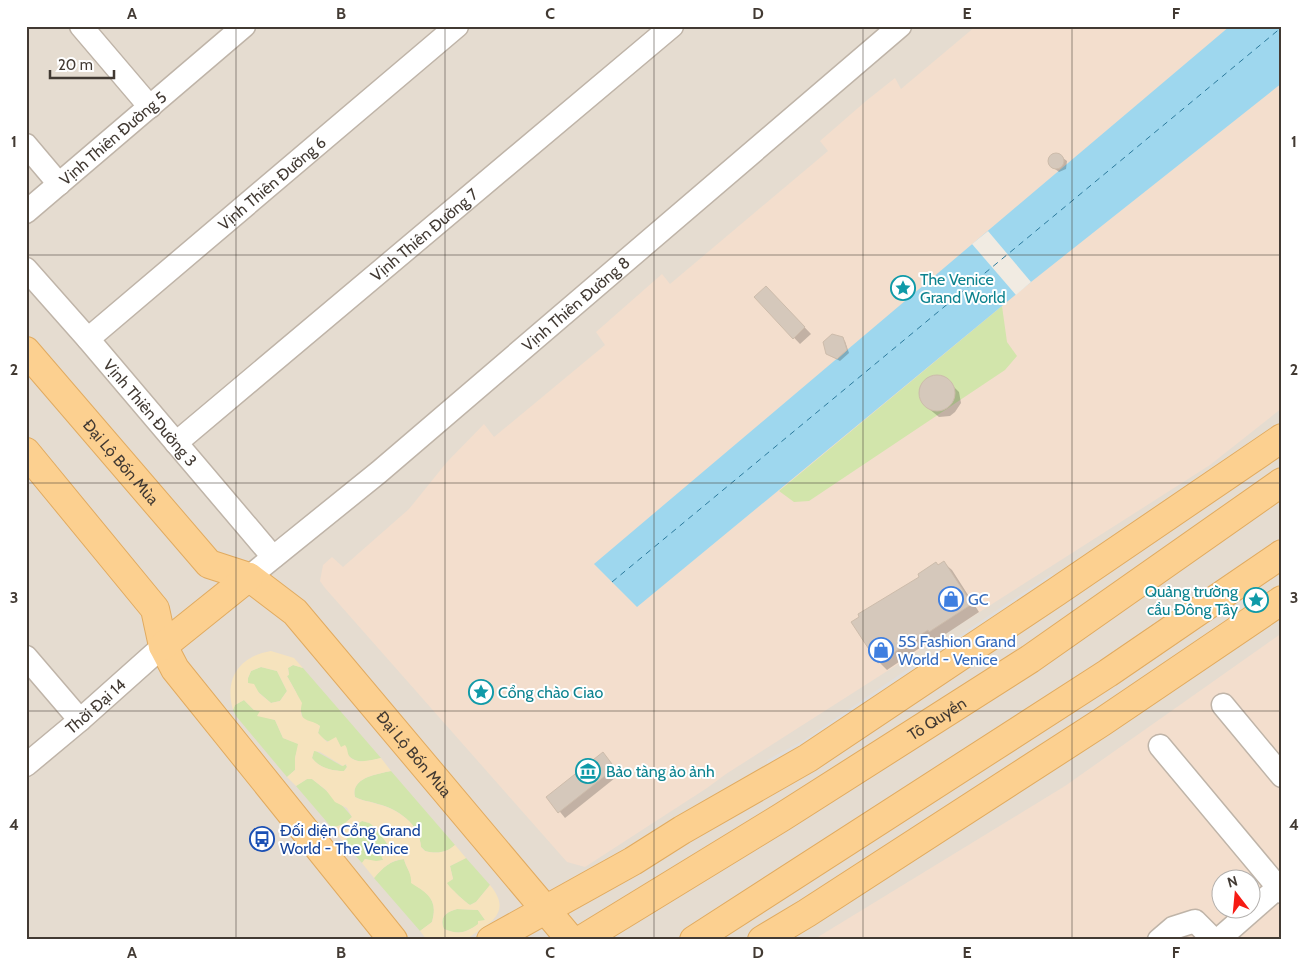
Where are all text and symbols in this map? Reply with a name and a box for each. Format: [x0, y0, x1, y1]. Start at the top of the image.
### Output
text: A [127, 4, 137, 23]
text: B [336, 4, 346, 23]
text: C [545, 4, 555, 23]
text: D [752, 4, 764, 23]
text: E [962, 4, 972, 23]
text: F [1172, 4, 1181, 23]
scale bar [50, 48, 114, 80]
text: 20 m [58, 56, 93, 74]
street label: Vịnh Thiên Đường 5 [55, 87, 170, 189]
text: 1 [11, 132, 17, 151]
street label: Vịnh Thiên Đường 6 [214, 132, 329, 234]
text: 1 [1291, 132, 1297, 151]
street label: Vịnh Thiên Đường 7 [367, 184, 481, 285]
street label: Vịnh Thiên Đường 8 [518, 252, 633, 355]
place label: The Venice Grand World [920, 270, 1006, 307]
place icon: The Venice Grand World [890, 275, 916, 301]
street label: Vịnh Thiên Đường 3 [100, 355, 201, 470]
text: 2 [10, 360, 18, 379]
text: 2 [1290, 360, 1298, 379]
street label: Đại Lộ Bốn Mùa [79, 415, 163, 509]
place label: Quảng trường cầu Đông Tây [1145, 582, 1239, 619]
shop icon: GC [938, 586, 964, 612]
place icon: Quảng trường cầu Đông Tây [1243, 587, 1269, 613]
text: 3 [10, 588, 18, 607]
text: 3 [1290, 588, 1298, 607]
place label: GC [968, 590, 989, 609]
place label: 5S Fashion Grand World - Venice [898, 632, 1016, 669]
shop icon: 5S Fashion Grand World - Venice [868, 637, 894, 663]
street label: Thời Đại 14 [61, 675, 129, 738]
place icon: Cổng chào Ciao [468, 679, 494, 705]
place label: Cổng chào Ciao [498, 683, 603, 702]
street label: Tô Quyền [904, 693, 969, 744]
street label: Đại Lộ Bốn Mùa [373, 707, 456, 801]
museum icon: Bảo tàng ảo ảnh [575, 758, 601, 784]
place label: Bảo tàng ảo ảnh [606, 762, 715, 781]
text: 4 [9, 815, 19, 834]
text: 4 [1289, 815, 1299, 834]
place label: Đối diện Cổng Grand World - The Venice [280, 821, 421, 858]
bus stop icon: Đối diện Cổng Grand World - The Venice [249, 826, 275, 852]
north arrow [1210, 868, 1260, 918]
text: N [1225, 871, 1240, 892]
text: A [127, 943, 137, 962]
text: B [336, 943, 346, 962]
text: C [545, 943, 555, 962]
text: D [752, 943, 764, 962]
text: E [962, 943, 972, 962]
text: F [1172, 943, 1181, 962]

